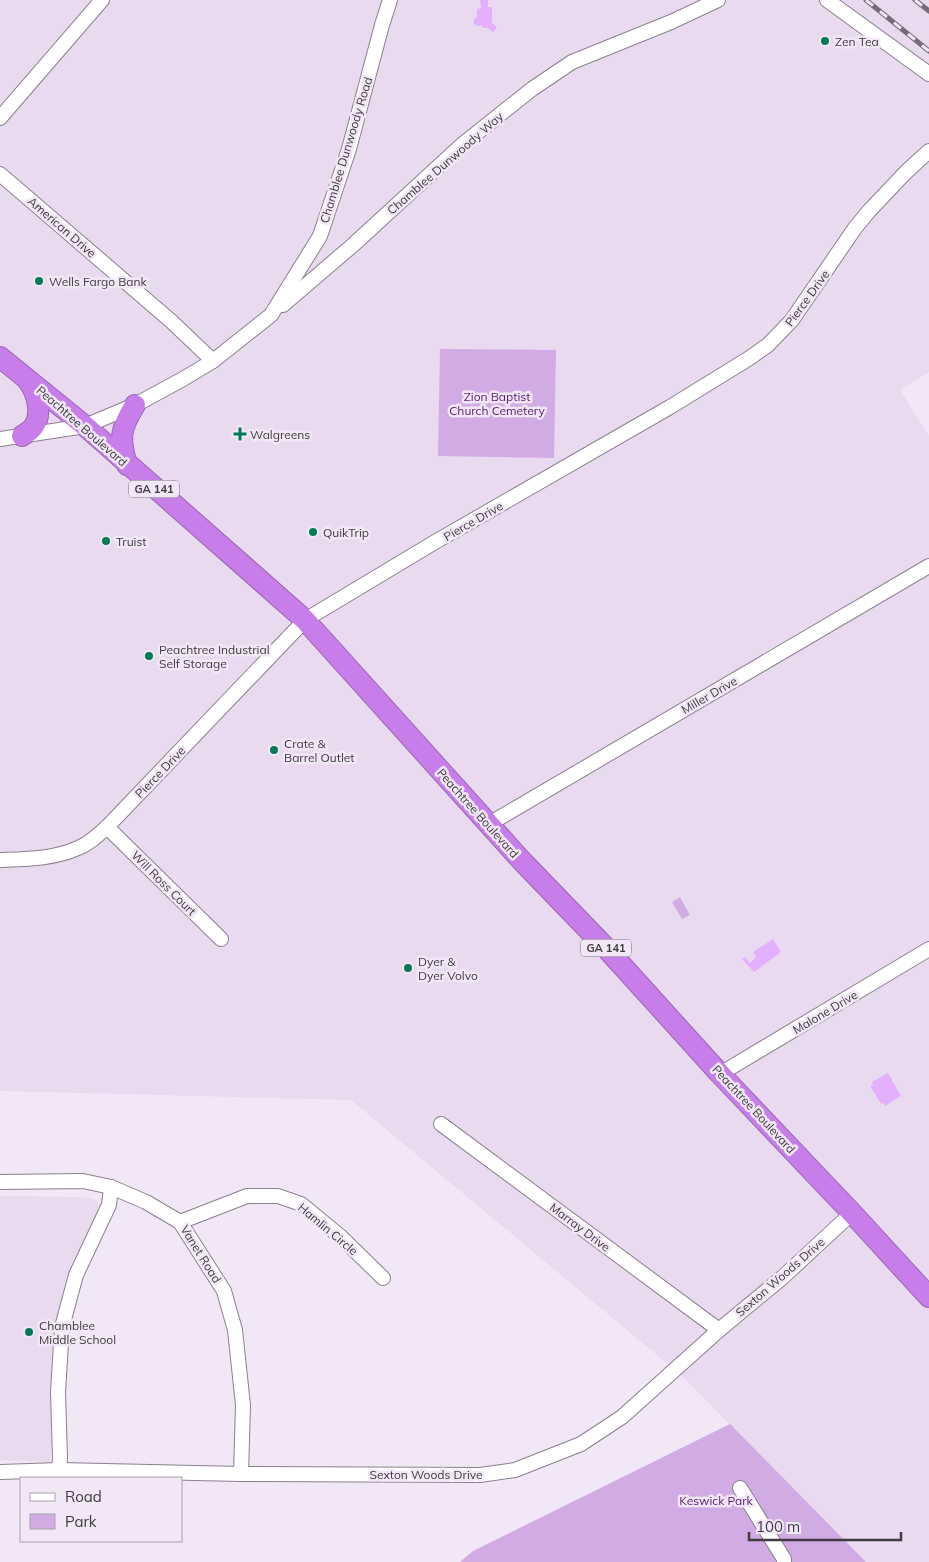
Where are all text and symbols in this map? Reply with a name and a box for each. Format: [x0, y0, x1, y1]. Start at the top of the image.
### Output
place label: Zen Tea [835, 34, 879, 49]
marker: Zen Tea [819, 35, 831, 47]
street label: Chamblee Dunwoody Road [317, 75, 375, 225]
street label: Chamblee Dunwoody Way [384, 108, 507, 218]
street label: American Drive [25, 193, 99, 261]
street label: Pierce Drive [782, 267, 832, 329]
place label: Wells Fargo Bank [49, 274, 148, 289]
marker: Wells Fargo Bank [33, 275, 45, 287]
street label: Peachtree Boulevard [34, 383, 130, 469]
park label: Zion Baptist Church Cemetery [449, 389, 545, 418]
place label: Walgreens [250, 427, 310, 442]
marker: Walgreens [234, 428, 246, 440]
road number: GA 141 [129, 480, 179, 498]
street label: Pierce Drive [441, 498, 505, 544]
place label: QuikTrip [323, 525, 369, 540]
marker: QuikTrip [307, 526, 319, 538]
place label: Truist [116, 534, 147, 549]
marker: Truist [100, 535, 112, 547]
place label: Peachtree Industrial Self Storage [159, 642, 270, 671]
marker: Peachtree Industrial Self Storage [143, 650, 155, 662]
street label: Miller Drive [678, 673, 740, 717]
place label: Crate & Barrel Outlet [284, 736, 354, 765]
street label: Pierce Drive [132, 743, 188, 801]
marker: Crate & Barrel Outlet [268, 744, 280, 756]
street label: Peachtree Boulevard [434, 765, 522, 861]
street label: Will Ross Court [128, 847, 200, 919]
road number: GA 141 [581, 940, 631, 956]
place label: Dyer & Dyer Volvo [418, 954, 478, 983]
marker: Dyer & Dyer Volvo [402, 962, 414, 974]
street label: Malone Drive [790, 987, 860, 1037]
street label: Peachtree Boulevard [709, 1062, 799, 1156]
street label: Marray Drive [547, 1199, 613, 1255]
street label: Hamlin Circle [295, 1200, 361, 1258]
street label: Vanet Road [177, 1222, 225, 1286]
street label: Sexton Woods Drive [732, 1234, 828, 1320]
place label: Chamblee Middle School [39, 1318, 116, 1347]
marker: Chamblee Middle School [23, 1326, 35, 1338]
street label: Sexton Woods Drive [369, 1467, 483, 1482]
legend [20, 1477, 182, 1542]
text: Road [65, 1487, 102, 1506]
park label: Keswick Park [679, 1493, 754, 1508]
scale bar [749, 1510, 902, 1542]
text: Park [65, 1512, 97, 1531]
text: 100 m [756, 1517, 800, 1536]

